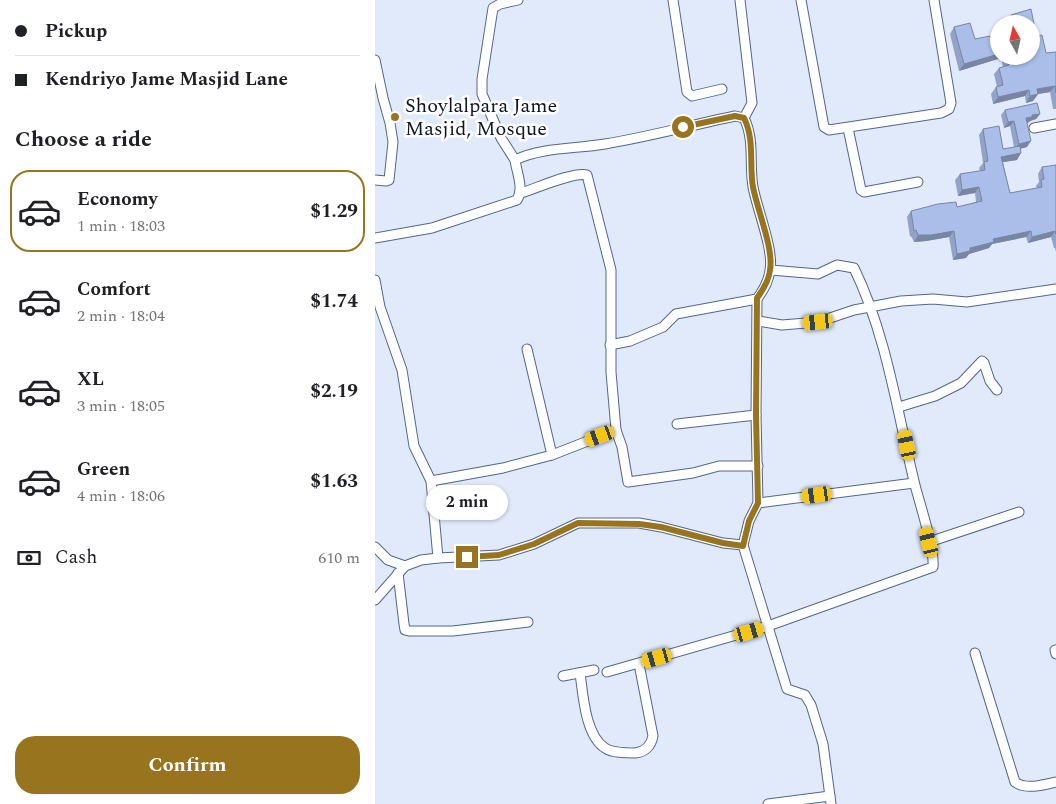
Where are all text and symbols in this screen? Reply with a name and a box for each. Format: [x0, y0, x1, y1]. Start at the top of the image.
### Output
north arrow [990, 15, 1040, 65]
map controls [990, 15, 1040, 65]
text: Pickup [45, 17, 107, 46]
text: Kendriyo Jame Masjid Lane [45, 65, 288, 94]
place label: Shoylalpara Jame Masjid, Mosque [405, 91, 557, 144]
marker: Shoylalpara Jame Masjid, Mosque [389, 111, 401, 123]
route start [672, 116, 694, 138]
text: Choose a ride [15, 123, 152, 156]
text: Economy [77, 185, 158, 214]
icon: car [17, 189, 62, 234]
text: $1.29 [310, 197, 358, 226]
text: 1 min · 18:03 [77, 214, 165, 238]
text: Comfort [77, 275, 151, 304]
icon: car [17, 279, 62, 324]
text: $1.74 [310, 287, 358, 316]
text: 2 min · 18:04 [77, 304, 165, 328]
car [802, 313, 833, 331]
text: XL [77, 365, 104, 394]
icon: car [17, 369, 62, 414]
text: $2.19 [310, 377, 358, 406]
text: 3 min · 18:05 [77, 394, 165, 418]
car [583, 424, 616, 448]
car [896, 429, 917, 461]
text: Green [77, 455, 130, 484]
icon: car [17, 459, 62, 504]
text: $1.63 [310, 467, 358, 496]
text: 4 min · 18:06 [77, 484, 165, 508]
callout: 2 min [426, 484, 508, 520]
car [801, 485, 832, 505]
text: 2 min [446, 490, 488, 514]
car [918, 526, 939, 558]
text: Cash [55, 543, 97, 572]
icon: cash [15, 544, 43, 572]
text: 610 m [318, 546, 360, 570]
route end [456, 546, 478, 568]
car [732, 621, 765, 643]
car [640, 647, 673, 669]
button: Confirm [15, 736, 360, 794]

